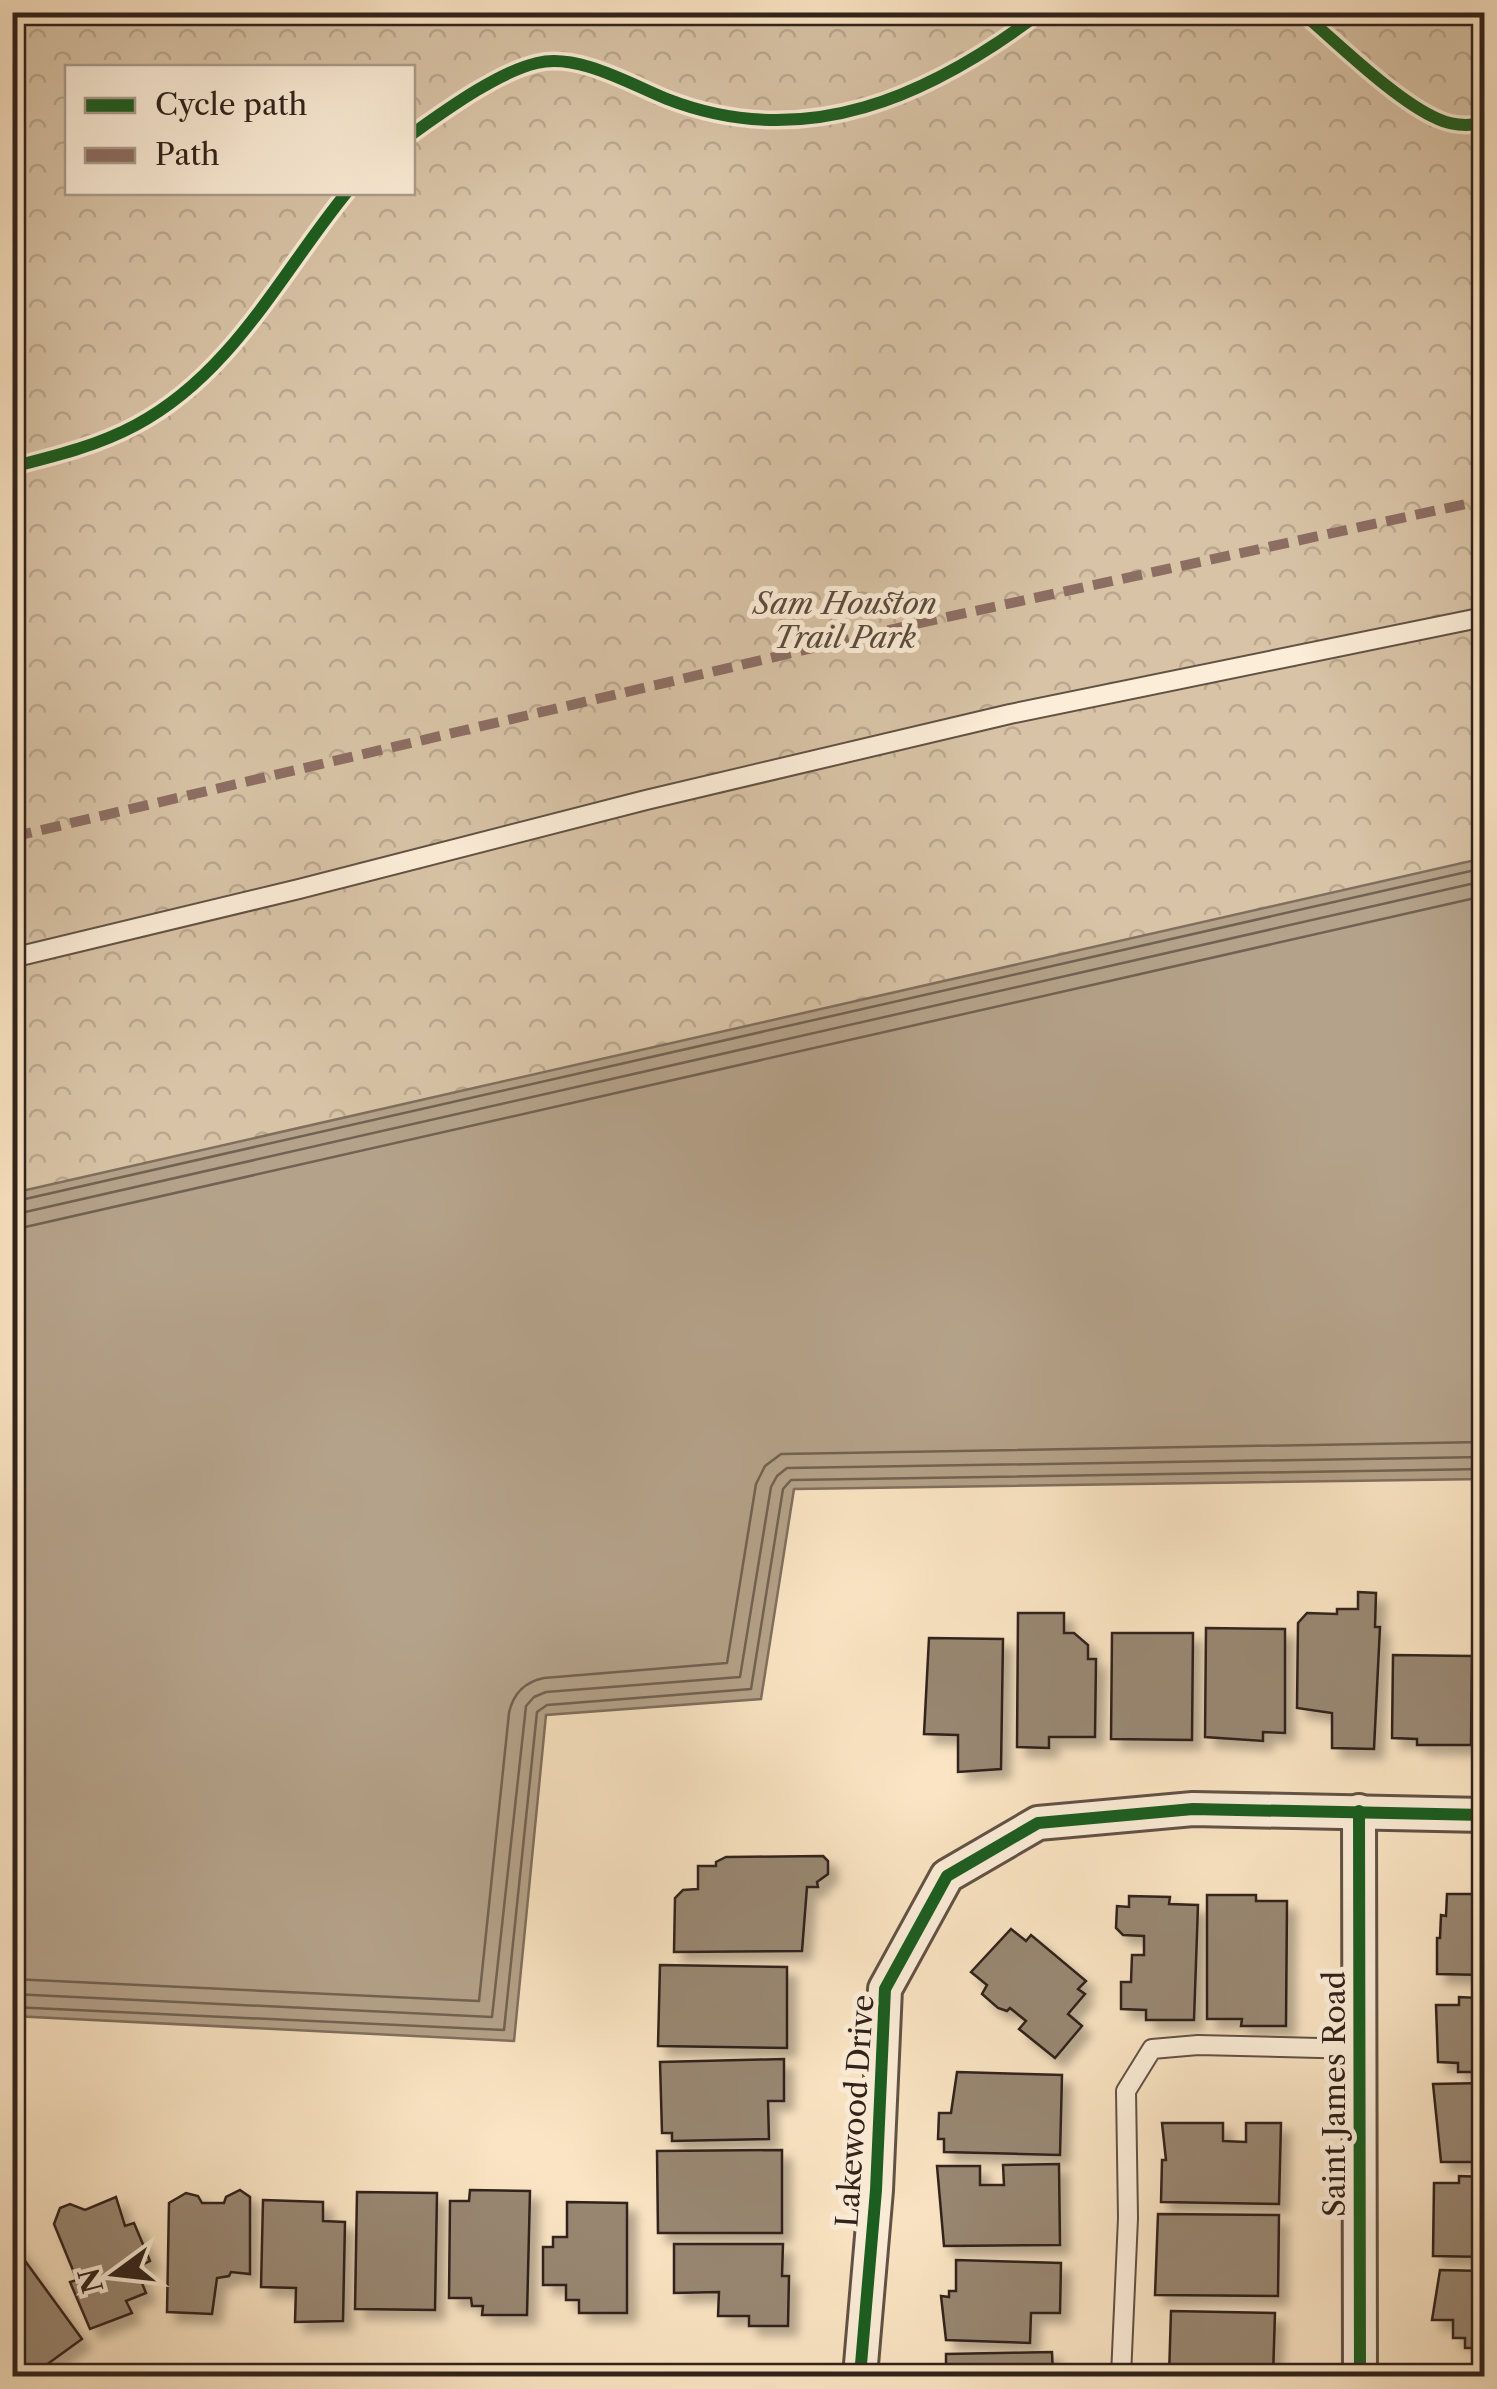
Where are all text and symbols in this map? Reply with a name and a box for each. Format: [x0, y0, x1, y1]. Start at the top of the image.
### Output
legend [65, 65, 415, 195]
text: Cycle path [155, 86, 307, 123]
text: Path [155, 136, 220, 173]
park label: Sam Houston Trail Park [751, 585, 937, 656]
street label: Saint James Road [1316, 1971, 1353, 2217]
street label: Lakewood Drive [828, 1993, 882, 2229]
north arrow [65, 2224, 165, 2324]
text: N [71, 2264, 110, 2297]

